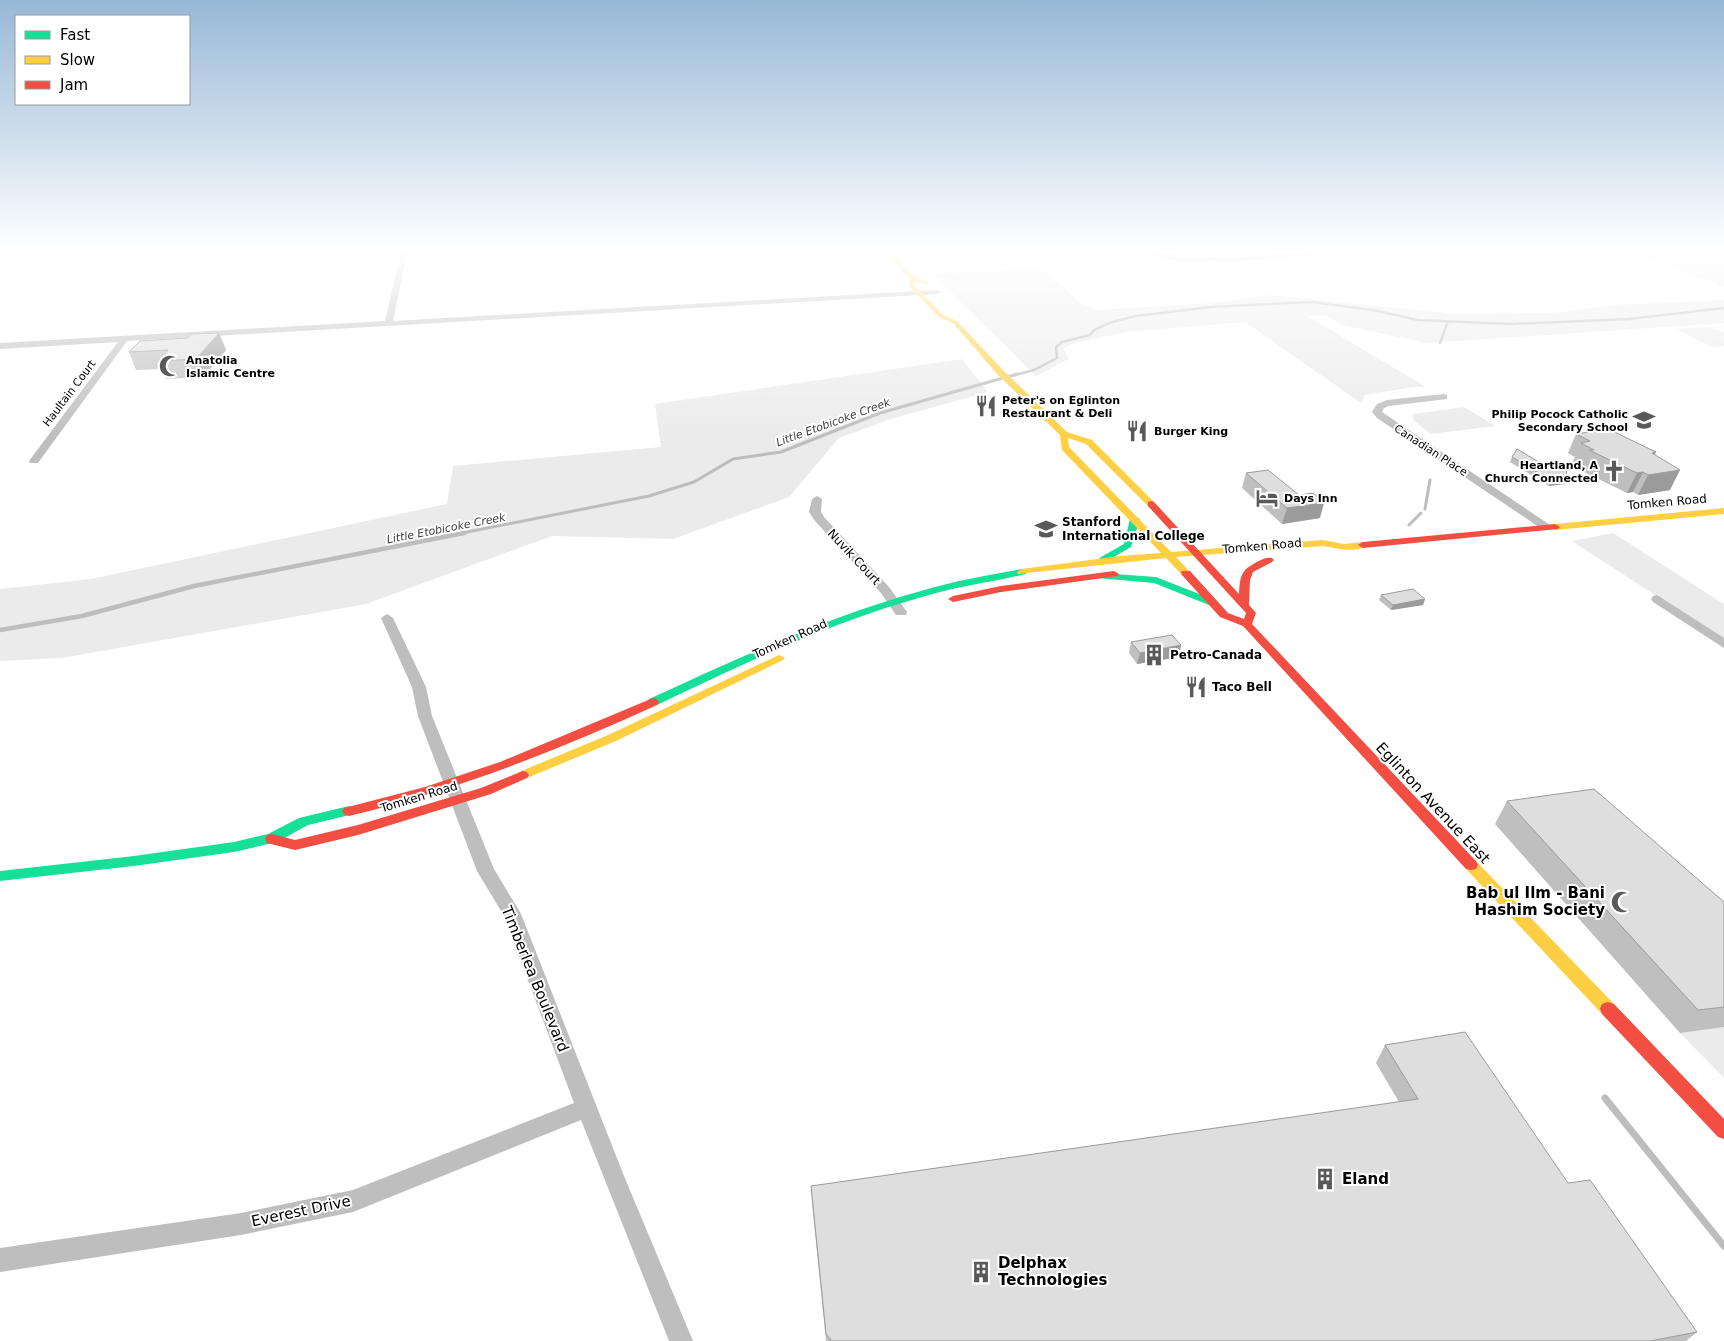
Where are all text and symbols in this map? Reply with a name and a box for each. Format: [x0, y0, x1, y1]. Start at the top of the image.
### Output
legend [15, 15, 190, 105]
text: Fast [60, 26, 90, 44]
text: Slow [60, 51, 95, 69]
text: Jam [59, 76, 88, 94]
mosque icon: Anatolia Islamic Centre [157, 353, 183, 379]
place label: Anatolia Islamic Centre [186, 354, 275, 380]
street label: Haultain Court [40, 357, 99, 429]
restaurant icon: Peter's on Eglinton Restaurant & Deli [973, 393, 999, 419]
place label: Peter's on Eglinton Restaurant & Deli [1002, 394, 1120, 420]
water label: Little Etobicoke Creek [774, 396, 893, 449]
school or university icon: Philip Pocock Catholic Secondary School [1631, 407, 1657, 433]
place label: Philip Pocock Catholic Secondary School [1492, 408, 1628, 434]
restaurant icon: Burger King [1124, 418, 1150, 444]
street label: Canadian Place [1392, 422, 1470, 479]
place label: Burger King [1154, 425, 1228, 438]
church icon: Heartland, A Church Connected [1601, 458, 1627, 484]
place label: Heartland, A Church Connected [1485, 459, 1598, 485]
hotel icon: Days Inn [1254, 485, 1280, 511]
place label: Days Inn [1284, 492, 1338, 505]
street label: Tomken Road [1626, 492, 1707, 513]
water label: Little Etobicoke Creek [386, 510, 507, 546]
place label: Stanford International College [1062, 515, 1205, 543]
school or university icon: Stanford International College [1033, 516, 1059, 542]
street label: Nuvik Court [825, 526, 883, 588]
street label: Tomken Road [1221, 536, 1302, 557]
street label: Tomken Road [750, 616, 829, 662]
building icon: Petro-Canada [1141, 642, 1167, 668]
place label: Petro-Canada [1170, 648, 1262, 662]
restaurant icon: Taco Bell [1183, 674, 1209, 700]
place label: Taco Bell [1212, 680, 1272, 694]
street label: Eglinton Avenue East [1372, 739, 1494, 867]
street label: Tomken Road [378, 779, 459, 816]
place label: Bab ul Ilm - Bani Hashim Society [1466, 884, 1605, 919]
mosque icon: Bab ul Ilm - Bani Hashim Society [1609, 889, 1635, 915]
street label: Timberlea Boulevard [497, 903, 572, 1055]
building icon: Eland [1312, 1166, 1338, 1192]
place label: Eland [1342, 1170, 1389, 1188]
street label: Everest Drive [250, 1192, 352, 1230]
place label: Delphax Technologies [998, 1254, 1107, 1289]
building icon: Delphax Technologies [968, 1259, 994, 1285]

